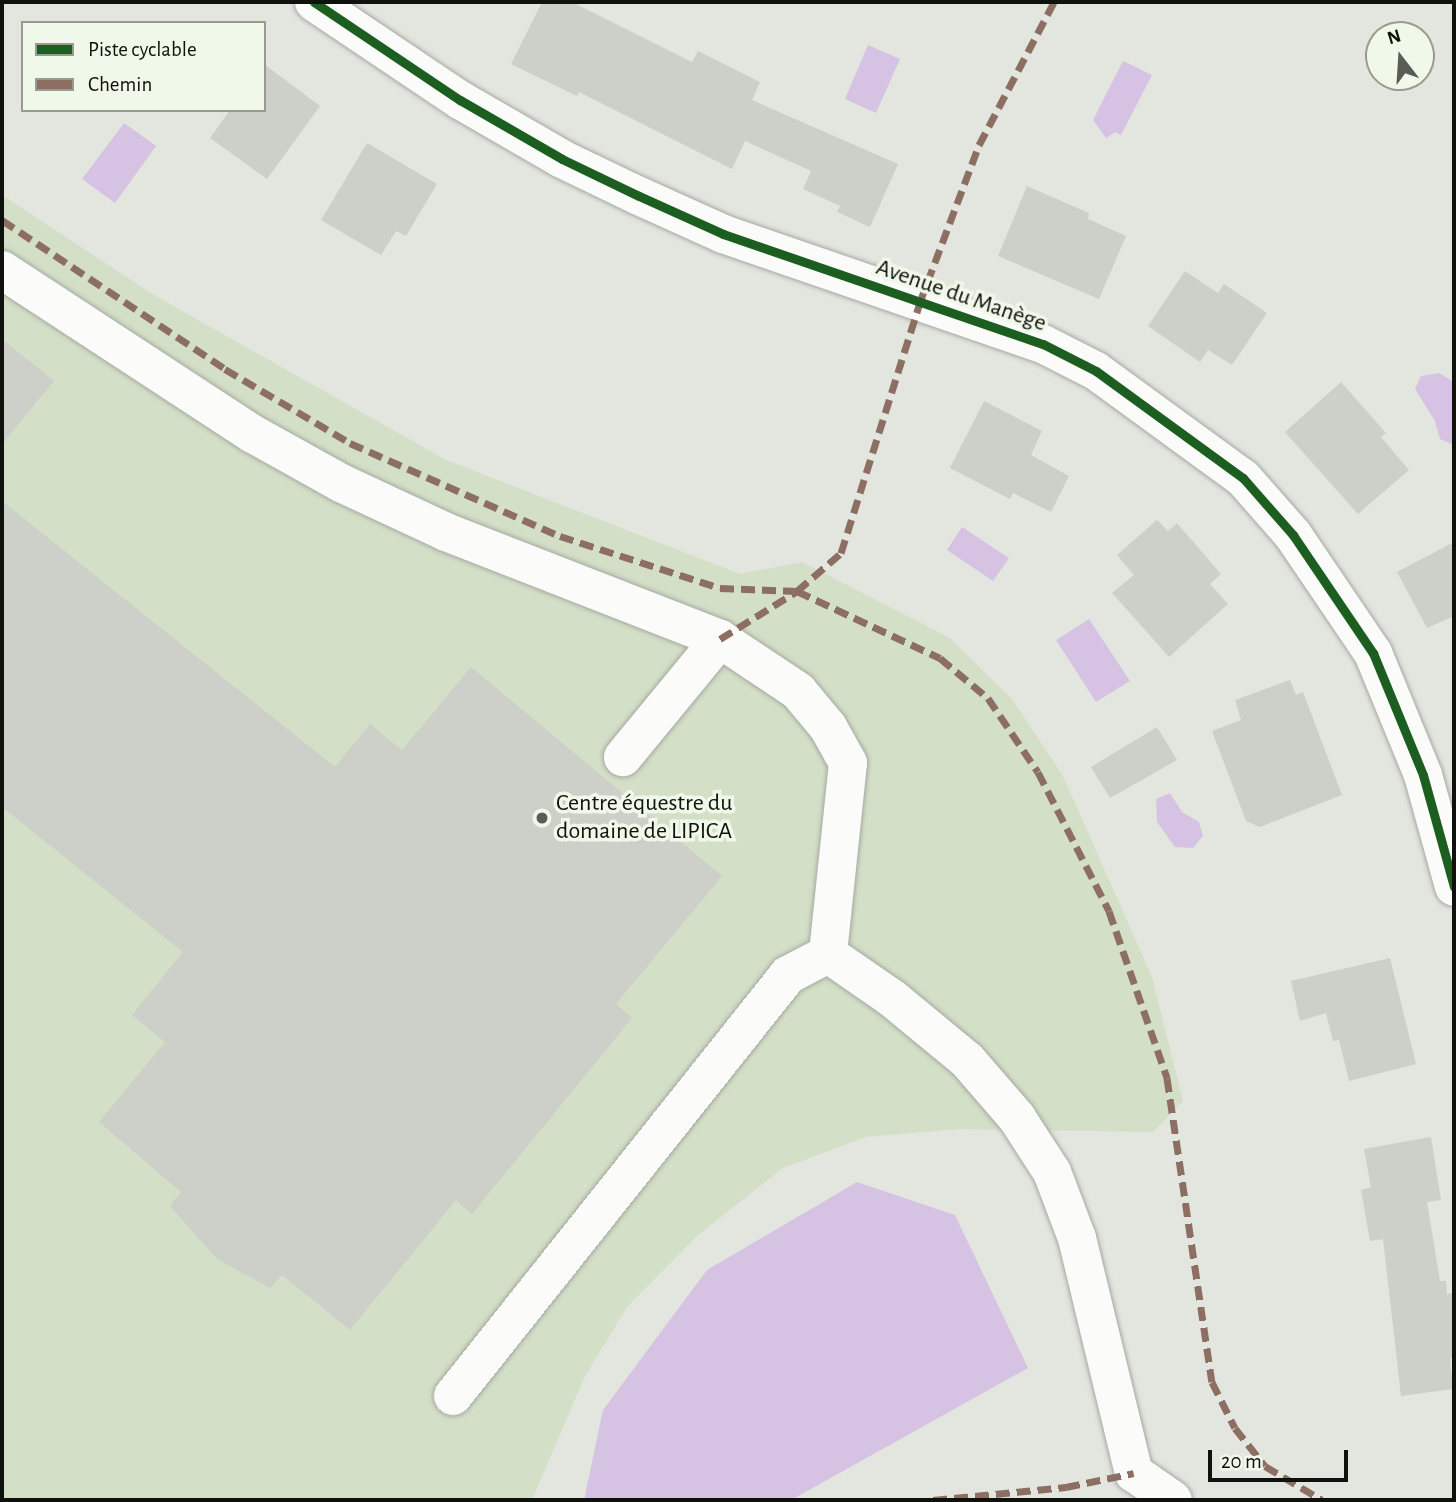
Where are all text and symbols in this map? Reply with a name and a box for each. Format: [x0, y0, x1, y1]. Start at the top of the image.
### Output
legend [21, 21, 266, 112]
north arrow [1365, 21, 1435, 91]
text: N [1385, 26, 1403, 48]
text: Piste cyclable [88, 39, 197, 60]
text: Chemin [88, 74, 152, 95]
street label: Avenue du Manège [872, 253, 1050, 339]
place label: Centre équestre du domaine de LIPICA [556, 790, 732, 846]
marker: Centre équestre du domaine de LIPICA [534, 810, 550, 826]
scale bar [1211, 1436, 1351, 1480]
text: 20 m [1221, 1451, 1262, 1472]

